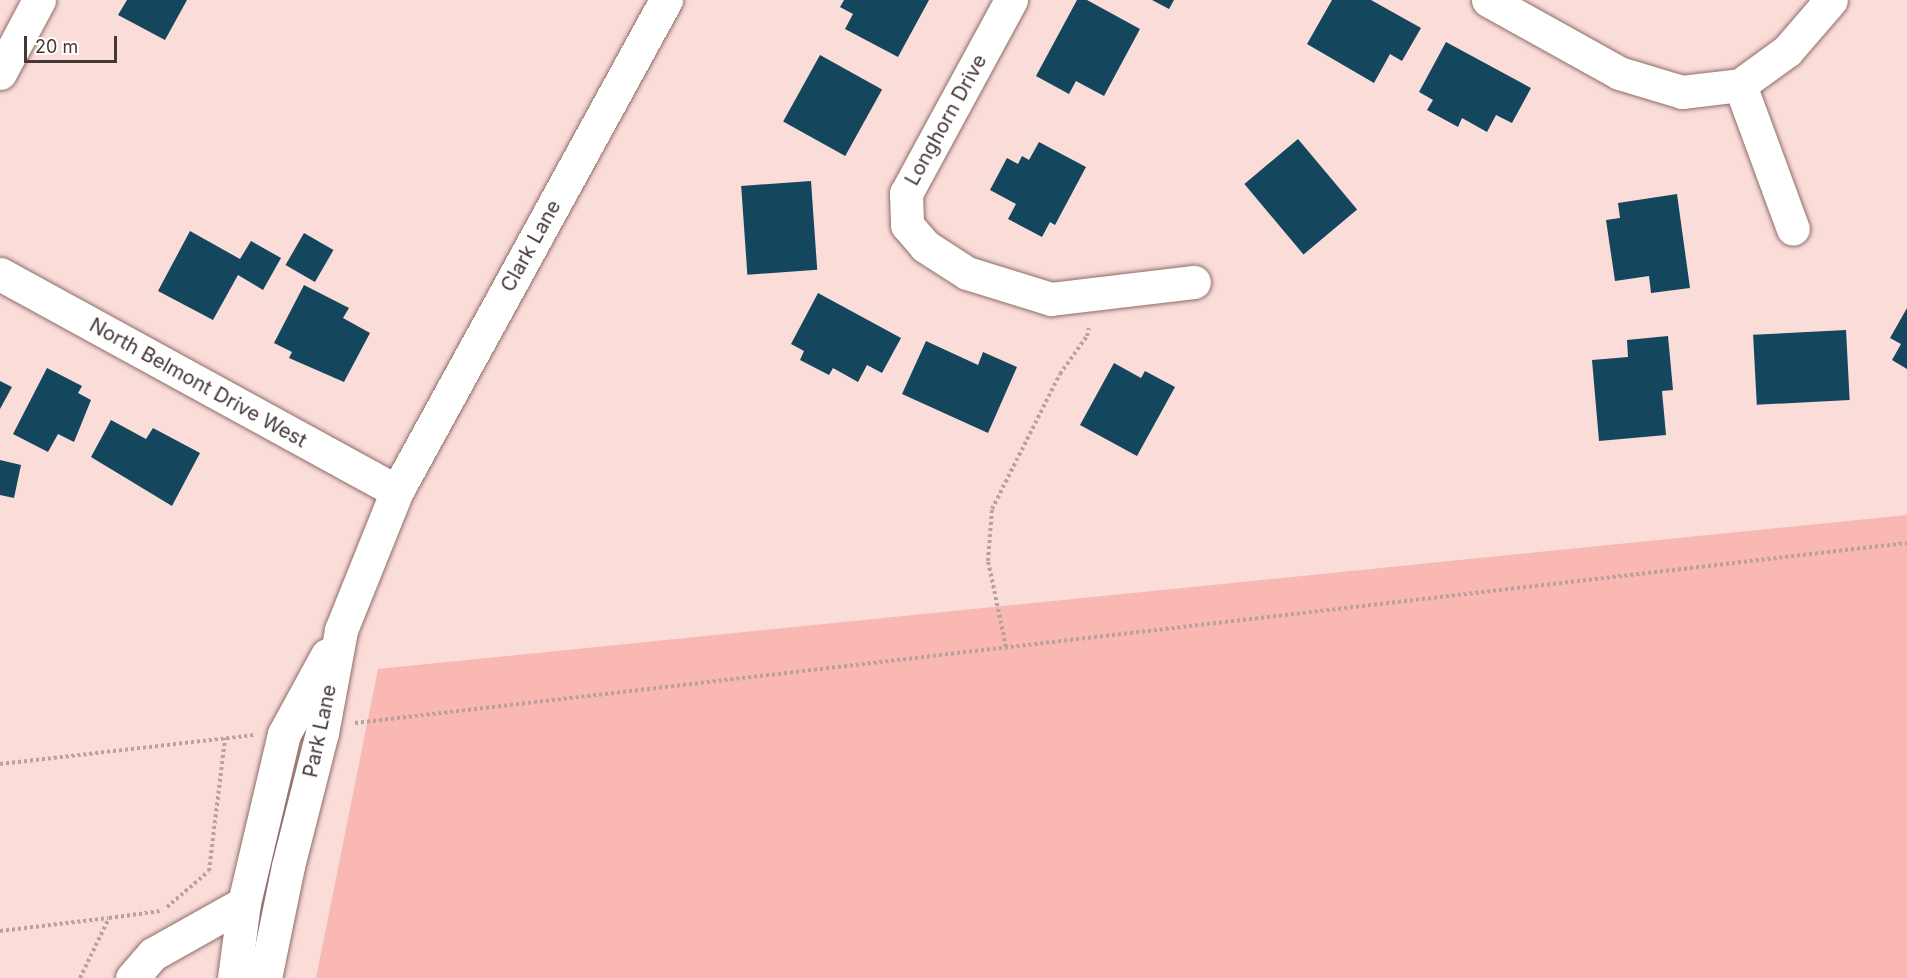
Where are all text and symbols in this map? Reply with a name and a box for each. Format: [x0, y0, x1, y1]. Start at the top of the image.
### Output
scale bar [27, 24, 120, 62]
text: 20 m [35, 36, 78, 57]
street label: Longhorn Drive [900, 50, 992, 190]
street label: Clark Lane [496, 196, 566, 296]
street label: North Belmont Drive West [85, 313, 311, 453]
street label: Park Lane [298, 682, 342, 780]

